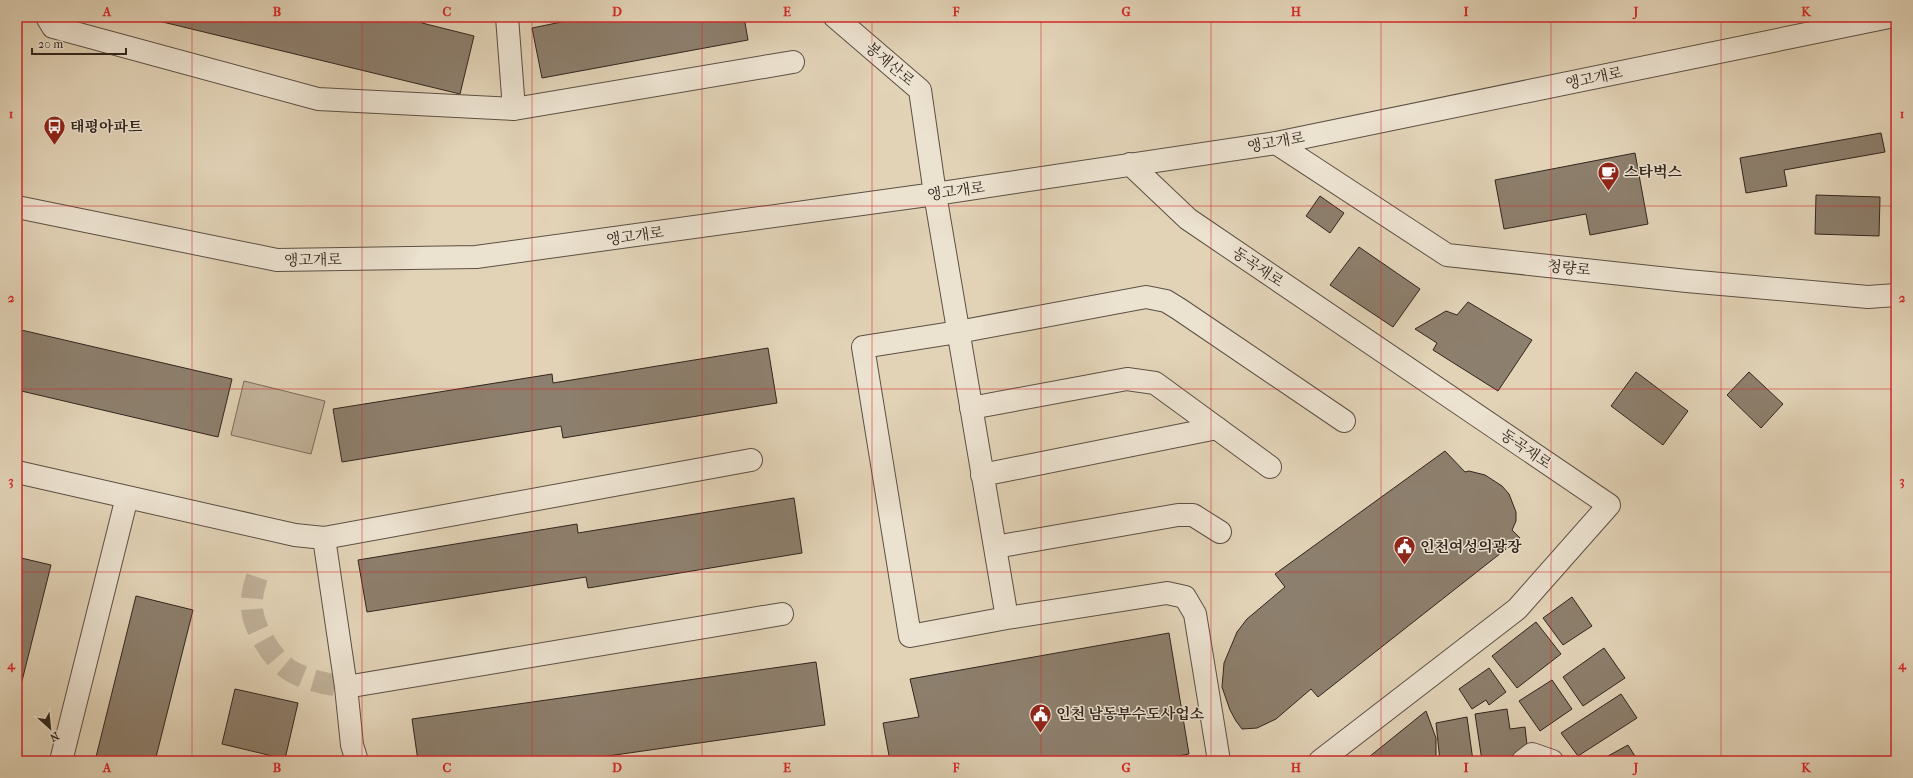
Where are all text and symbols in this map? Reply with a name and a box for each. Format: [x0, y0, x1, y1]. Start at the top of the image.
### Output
text: A [102, 4, 112, 19]
text: B [273, 4, 282, 19]
text: C [443, 4, 452, 19]
text: D [612, 4, 622, 19]
text: E [783, 4, 791, 19]
text: F [952, 4, 960, 19]
text: G [1121, 4, 1131, 19]
text: H [1291, 4, 1302, 19]
text: I [1463, 4, 1469, 19]
text: J [1632, 4, 1639, 20]
text: K [1801, 4, 1812, 19]
scale bar [32, 30, 126, 56]
text: 20 m [38, 37, 63, 51]
street label: 봉재산로 [862, 38, 918, 90]
street label: 앵고개로 [1564, 63, 1625, 93]
text: 1 [9, 106, 14, 121]
text: 1 [1900, 106, 1905, 121]
bus stop icon: 태평아파트 [42, 114, 68, 147]
place label: 태평아파트 [70, 118, 143, 136]
street label: 앵고개로 [1246, 128, 1307, 156]
cafe icon: 스타벅스 [1596, 159, 1622, 192]
place label: 스타벅스 [1624, 163, 1682, 181]
street label: 앵고개로 [926, 178, 986, 204]
street label: 앵고개로 [605, 223, 665, 249]
street label: 동곡재로 [1229, 243, 1287, 291]
street label: 앵고개로 [284, 250, 343, 270]
street label: 청량로 [1546, 257, 1592, 279]
text: 2 [8, 290, 15, 305]
text: 2 [1899, 290, 1906, 305]
street label: 동곡재로 [1497, 425, 1555, 473]
text: 3 [8, 473, 14, 489]
text: 3 [1899, 473, 1905, 489]
public building icon: 인천여성의광장 [1391, 534, 1417, 567]
place label: 인천여성의광장 [1420, 538, 1522, 556]
text: 4 [6, 657, 16, 673]
text: 4 [1897, 657, 1907, 673]
public building icon: 인천 남동부수도사업소 [1028, 701, 1054, 734]
place label: 인천 남동부수도사업소 [1056, 705, 1205, 723]
north arrow [30, 708, 70, 748]
text: N [47, 729, 61, 744]
text: A [102, 760, 112, 775]
text: B [273, 760, 282, 775]
text: C [443, 760, 452, 775]
text: D [612, 760, 622, 775]
text: E [783, 760, 791, 775]
text: F [952, 760, 960, 775]
text: G [1121, 760, 1131, 775]
text: H [1291, 760, 1302, 775]
text: I [1463, 760, 1469, 775]
text: J [1632, 760, 1639, 776]
text: K [1801, 760, 1812, 775]

